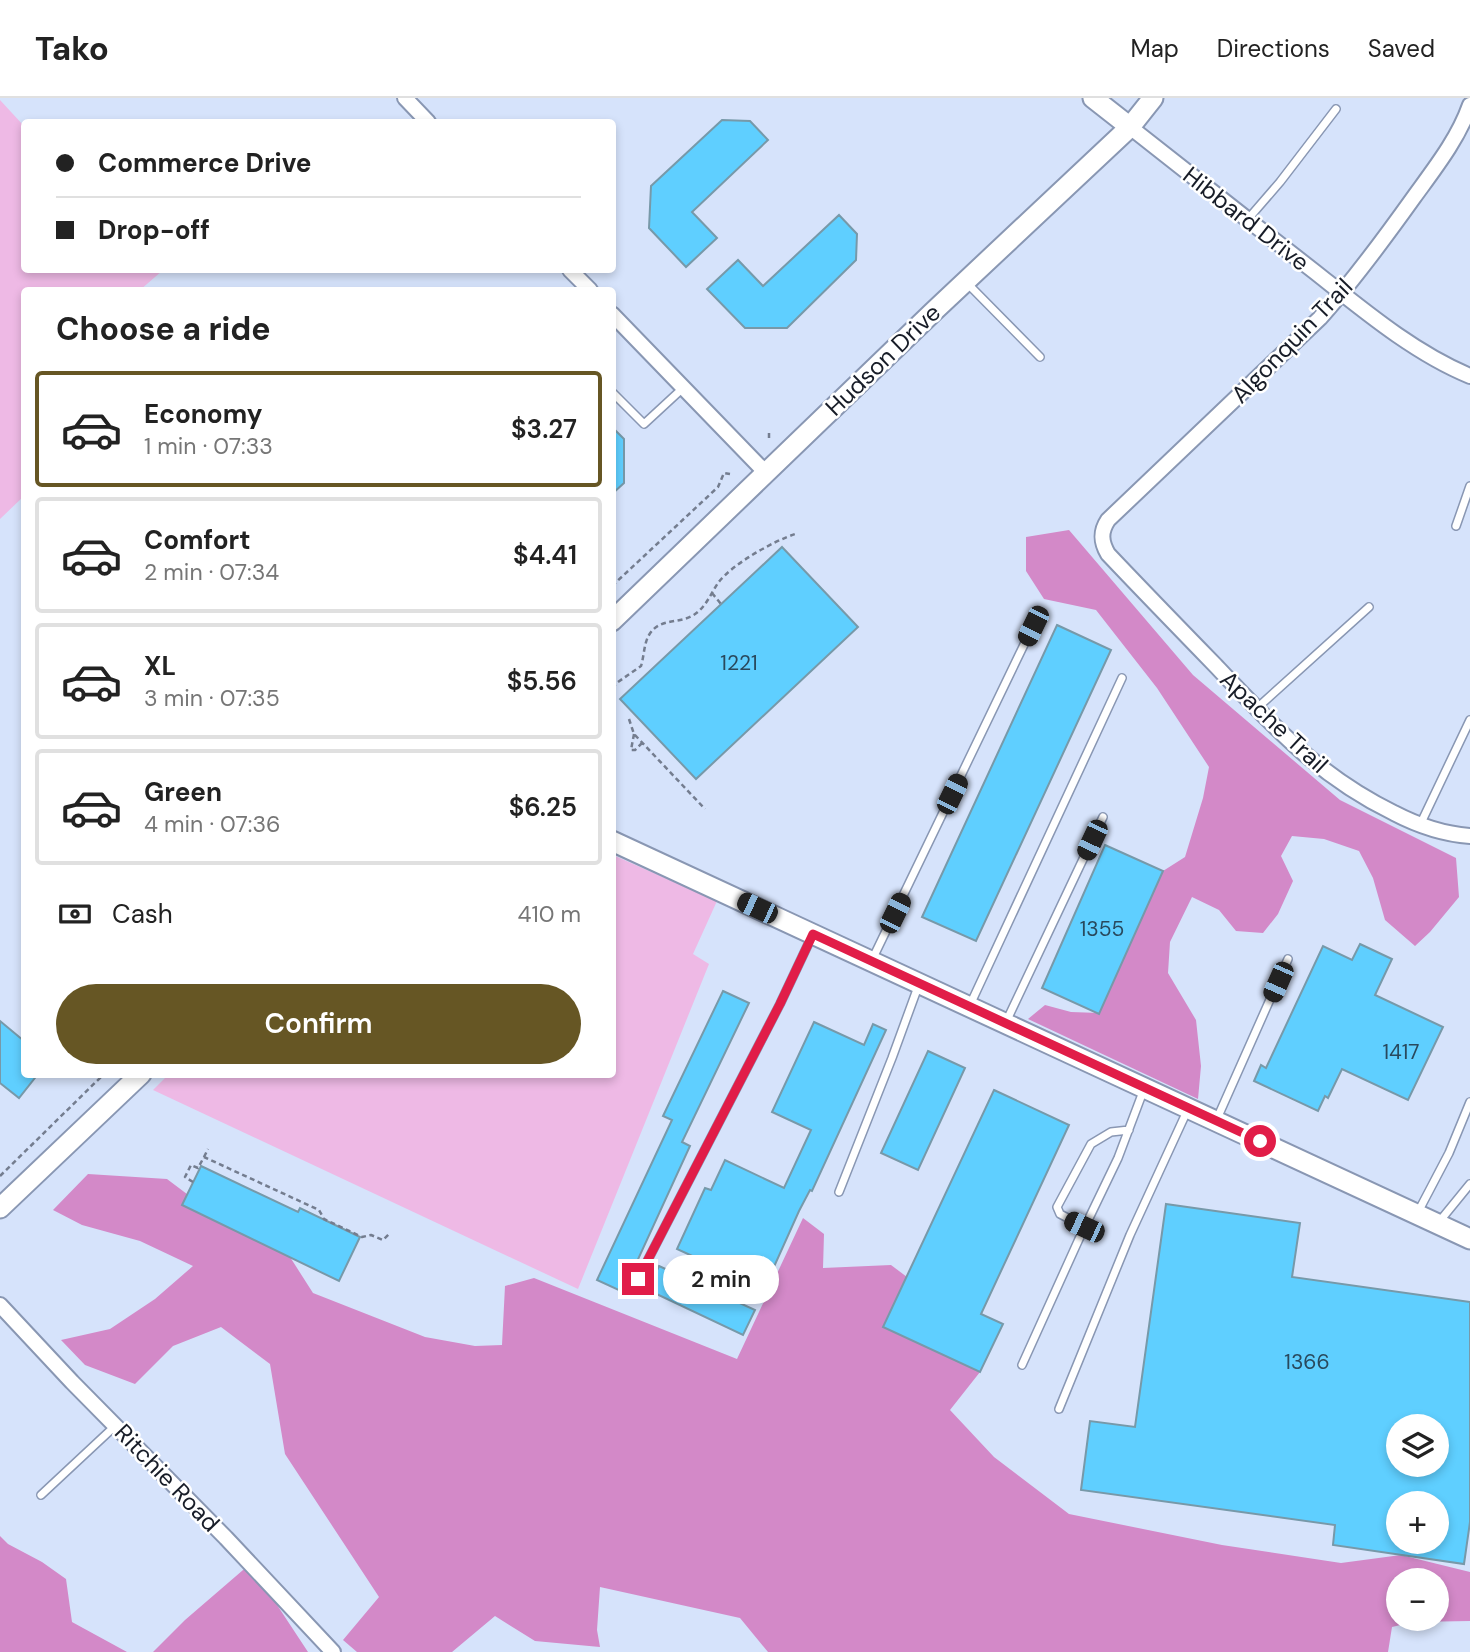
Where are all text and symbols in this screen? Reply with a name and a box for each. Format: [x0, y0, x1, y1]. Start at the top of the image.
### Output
text: Tako [35, 27, 109, 70]
text: Map [1131, 33, 1179, 64]
text: Directions [1217, 33, 1330, 64]
text: Saved [1368, 33, 1435, 64]
text: Commerce Drive [98, 146, 311, 180]
street label: Hibbard Drive [1177, 160, 1316, 278]
text: Drop-off [98, 213, 210, 247]
street label: Algonquin Trail [1224, 272, 1359, 410]
street label: Hudson Drive [819, 297, 947, 422]
text: Choose a ride [56, 308, 271, 350]
text: Economy [144, 397, 262, 431]
icon: car [60, 398, 123, 461]
text: $3.27 [511, 412, 577, 446]
text: 1 min · 07:33 [144, 431, 273, 461]
text: Comfort [144, 523, 250, 557]
icon: car [60, 524, 123, 587]
text: $4.41 [513, 538, 577, 572]
text: 2 min · 07:34 [144, 557, 279, 587]
car [1015, 603, 1052, 649]
text: XL [144, 649, 176, 683]
house number: 1221 [720, 649, 758, 677]
icon: car [60, 650, 123, 713]
text: $5.56 [507, 664, 577, 698]
street label: Apache Trail [1214, 664, 1335, 780]
text: 3 min · 07:35 [144, 683, 280, 713]
car [934, 771, 971, 817]
text: Green [144, 775, 222, 809]
icon: car [60, 776, 123, 839]
text: $6.25 [509, 790, 577, 824]
text: 4 min · 07:36 [144, 809, 280, 839]
car [1074, 817, 1111, 863]
car [734, 890, 781, 926]
car [877, 890, 914, 936]
icon: cash [56, 895, 94, 933]
text: Cash [112, 897, 173, 931]
text: 410 m [518, 899, 581, 929]
house number: 1355 [1080, 915, 1124, 943]
car [1260, 959, 1297, 1005]
button: Confirm [56, 984, 581, 1064]
house number: 1417 [1382, 1038, 1420, 1066]
route start [1244, 1125, 1276, 1157]
car [1061, 1209, 1108, 1245]
callout: 2 min [662, 1254, 778, 1304]
route end [622, 1263, 654, 1295]
text: 2 min [691, 1264, 751, 1294]
house number: 1366 [1284, 1348, 1330, 1376]
map controls [1386, 1414, 1449, 1631]
button: layers [1386, 1414, 1449, 1477]
street label: Ritchie Road [108, 1417, 227, 1538]
button: + [1386, 1491, 1449, 1554]
button: − [1386, 1568, 1449, 1631]

